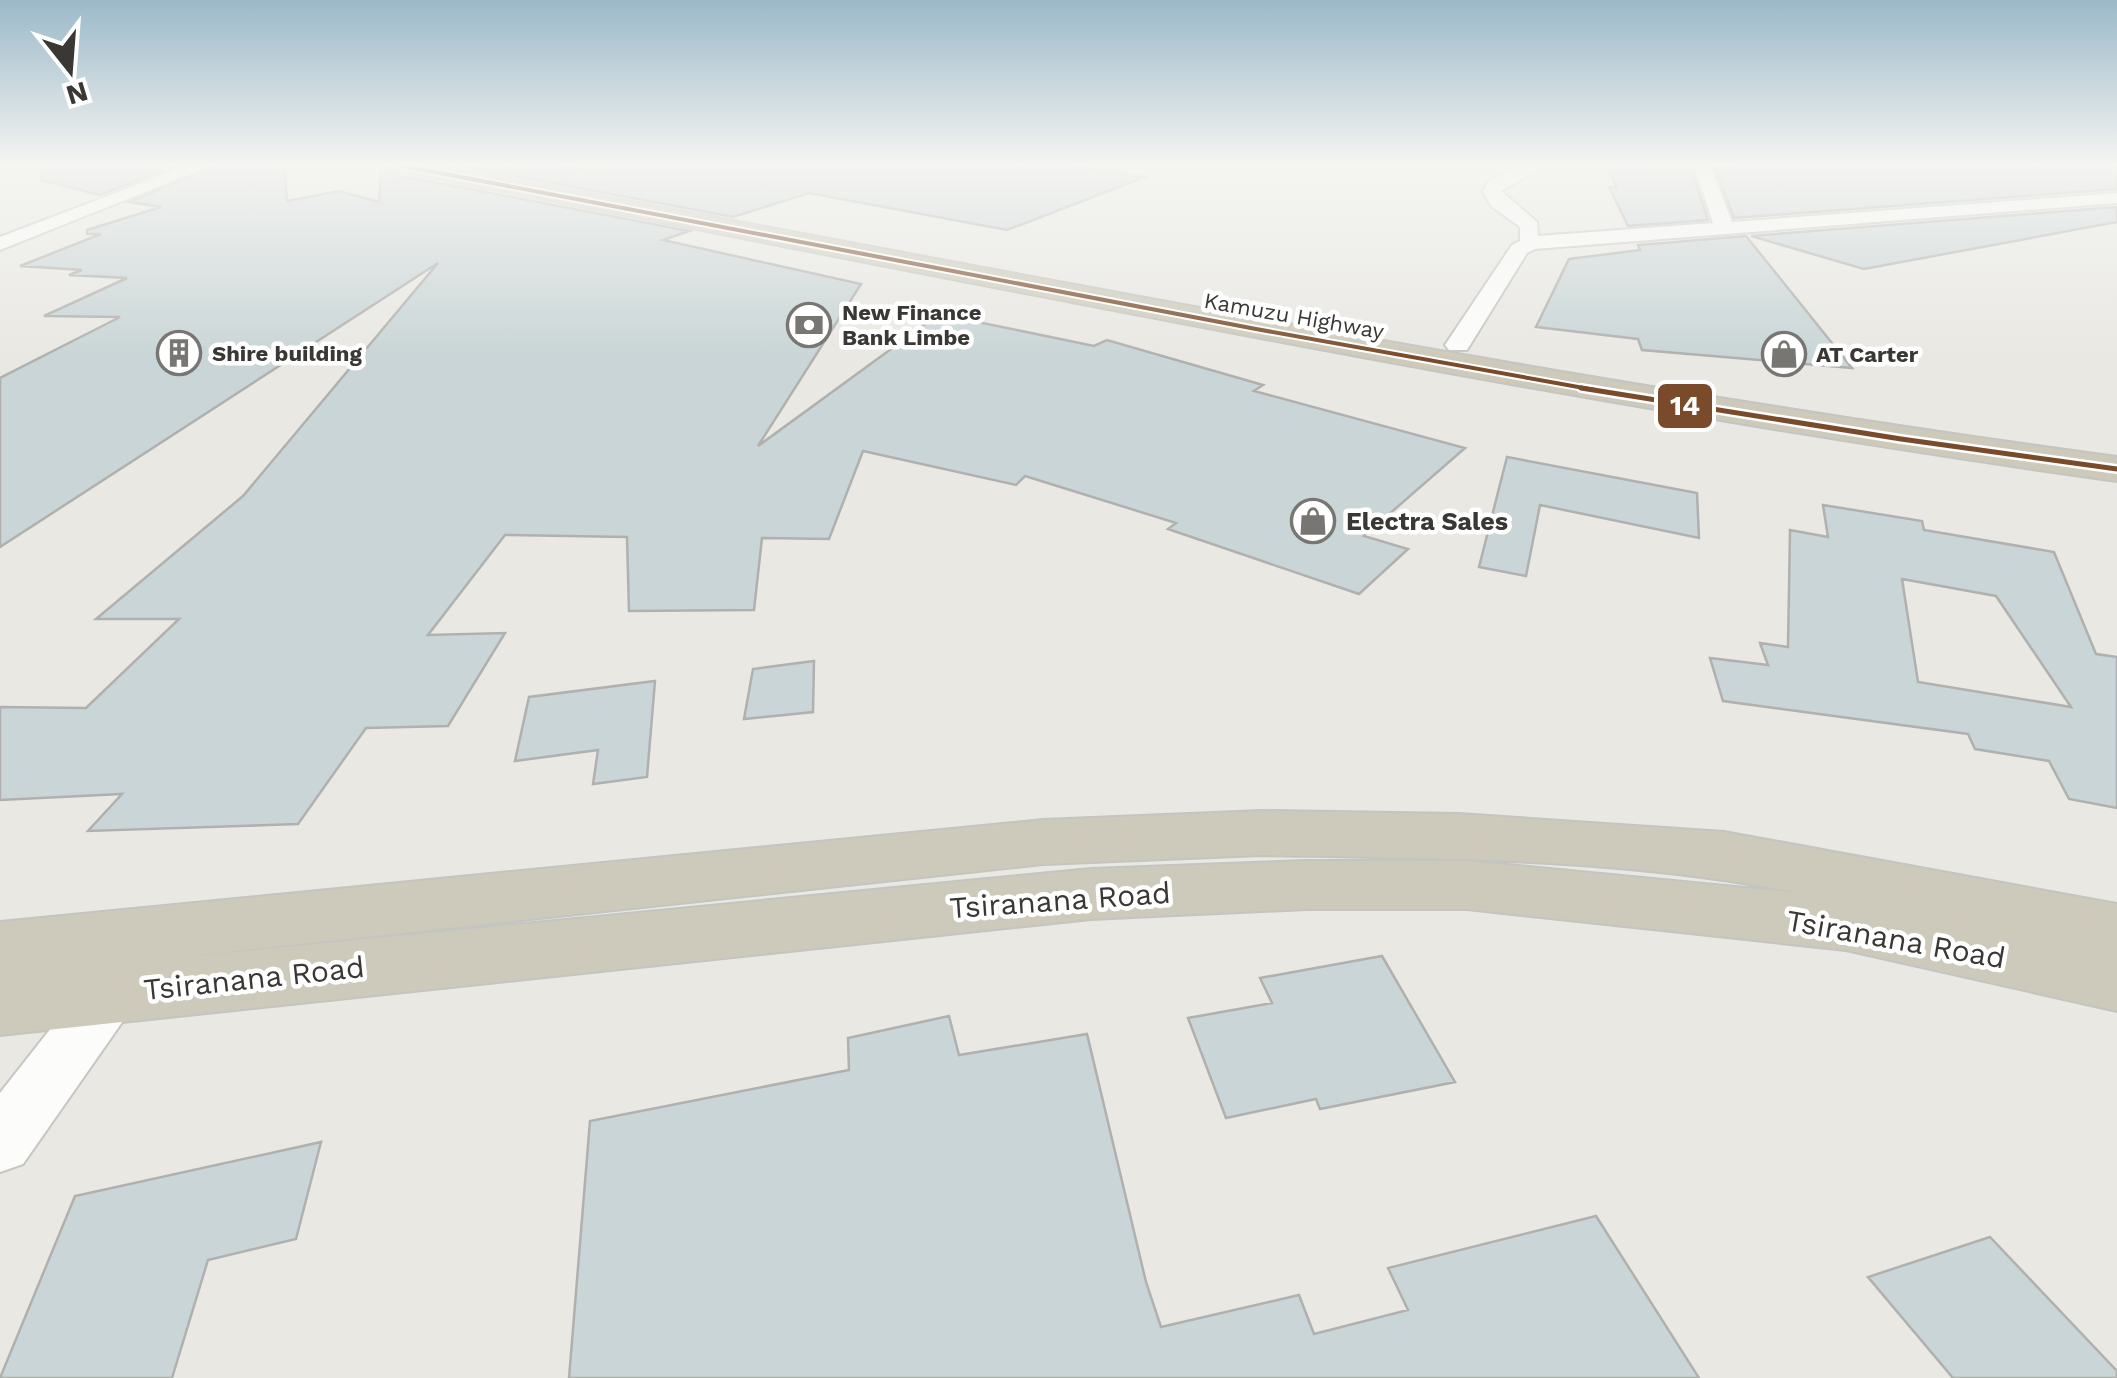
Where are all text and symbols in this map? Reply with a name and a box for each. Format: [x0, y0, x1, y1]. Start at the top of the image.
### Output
north arrow [20, 20, 120, 120]
text: N [62, 75, 92, 112]
street label: Kamuzu Highway [1202, 288, 1387, 344]
place label: New Finance Bank Limbe [842, 300, 981, 350]
bank icon: New Finance Bank Limbe [786, 302, 832, 348]
building icon: Shire building [156, 330, 202, 376]
shop icon: AT Carter [1761, 331, 1807, 377]
place label: Shire building [212, 341, 362, 366]
place label: AT Carter [1816, 342, 1919, 367]
line badge: 14 [1656, 382, 1714, 430]
text: 14 [1670, 389, 1700, 422]
shop icon: Electra Sales [1290, 498, 1336, 544]
place label: Electra Sales [1346, 507, 1508, 536]
street label: Tsiranana Road [948, 875, 1172, 925]
street label: Tsiranana Road [1784, 903, 2008, 975]
street label: Tsiranana Road [142, 949, 366, 1007]

